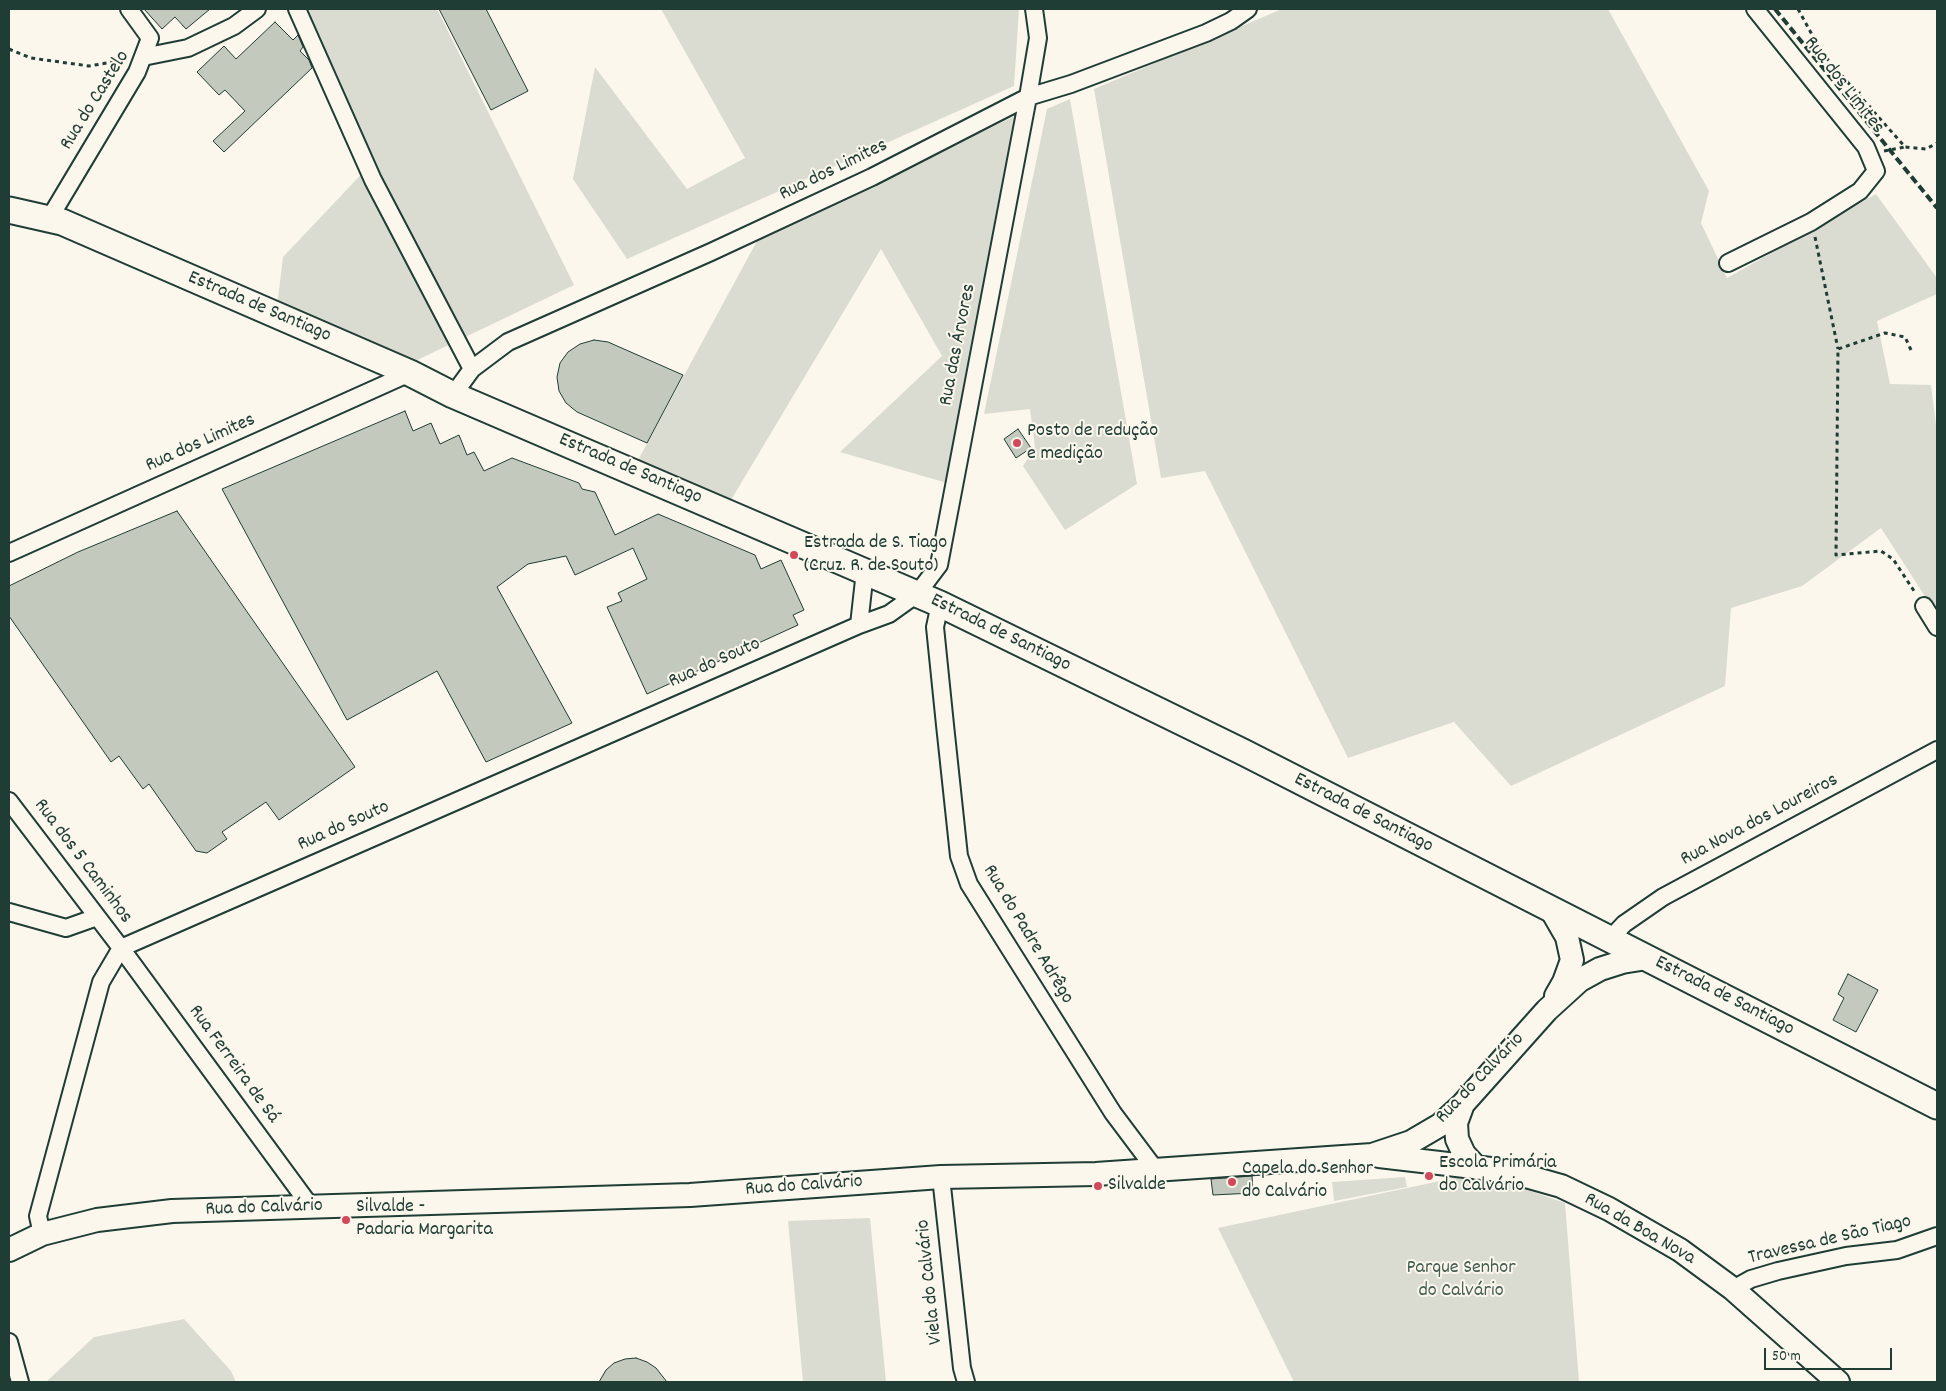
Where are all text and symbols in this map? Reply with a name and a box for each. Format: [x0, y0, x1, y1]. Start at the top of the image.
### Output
street label: Rua dos Limites [1797, 32, 1889, 140]
street label: Rua do Castelo [56, 47, 136, 155]
street label: Rua dos Limites [776, 134, 892, 208]
street label: Estrada de Santiago [184, 267, 334, 349]
street label: Rua das Árvores [935, 282, 983, 408]
street label: Rua dos Limites [142, 409, 260, 479]
place label: Posto de redução e medição [1027, 420, 1158, 467]
street label: Estrada de Santiago [555, 429, 705, 511]
marker: Posto de redução e medição [1011, 437, 1023, 449]
place label: Estrada de S. Tiago (Cruz. R. de Souto) [804, 532, 947, 579]
marker: Estrada de S. Tiago (Cruz. R. de Souto) [788, 549, 800, 561]
street label: Estrada de Santiago [926, 590, 1074, 678]
street label: Rua do Souto [665, 633, 765, 695]
street label: Estrada de Santiago [1289, 769, 1437, 859]
street label: Rua Nova dos Loureiros [1677, 769, 1843, 873]
street label: Rua dos 5 Caminhos [27, 795, 137, 929]
street label: Rua do Souto [294, 796, 394, 858]
street label: Rua do Padre Adrêgo [976, 861, 1078, 1009]
street label: Estrada de Santiago [1650, 952, 1798, 1042]
street label: Rua Ferreira de Sá [182, 1001, 284, 1129]
street label: Rua do Calvário [1432, 1028, 1530, 1130]
place label: Escola Primária do Calvário [1439, 1152, 1556, 1199]
place label: Capela do Senhor do Calvário [1242, 1158, 1373, 1205]
marker: Escola Primária do Calvário [1423, 1170, 1435, 1182]
street label: Rua do Calvário [745, 1171, 863, 1203]
place label: Silvalde [1108, 1174, 1166, 1198]
marker: Capela do Senhor do Calvário [1226, 1176, 1238, 1188]
marker: Silvalde [1092, 1180, 1104, 1192]
street label: Rua da Boa Nova [1579, 1188, 1699, 1272]
street label: Rua do Calvário [205, 1195, 323, 1223]
place label: Silvalde - Padaria Margarita [356, 1196, 493, 1243]
street label: Travessa de São Tiago [1746, 1211, 1914, 1271]
marker: Silvalde - Padaria Margarita [340, 1214, 352, 1226]
street label: Viela do Calvário [912, 1218, 950, 1346]
park label: Parque Senhor do Calvário [1406, 1257, 1516, 1304]
scale bar [1766, 1338, 1894, 1370]
text: 50 m [1772, 1346, 1801, 1368]

